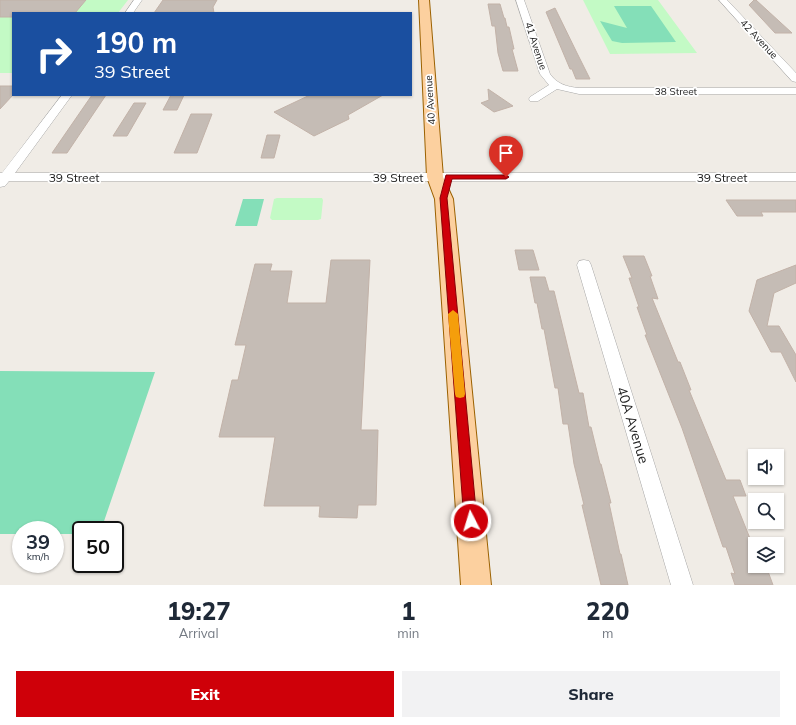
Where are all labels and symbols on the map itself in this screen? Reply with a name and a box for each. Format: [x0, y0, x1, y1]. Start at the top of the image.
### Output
street label: 42 Avenue [737, 16, 781, 62]
street label: 41 Avenue [522, 20, 550, 72]
street label: 40 Avenue [422, 75, 438, 125]
street label: 38 Street [655, 85, 698, 98]
pin [489, 136, 523, 177]
street label: 39 Street [49, 170, 99, 185]
street label: 39 Street [373, 170, 423, 185]
street label: 39 Street [697, 170, 747, 185]
street label: 40A Avenue [613, 384, 653, 466]
position arrow [450, 500, 492, 542]
speed limit sign: 50 [72, 521, 124, 573]

